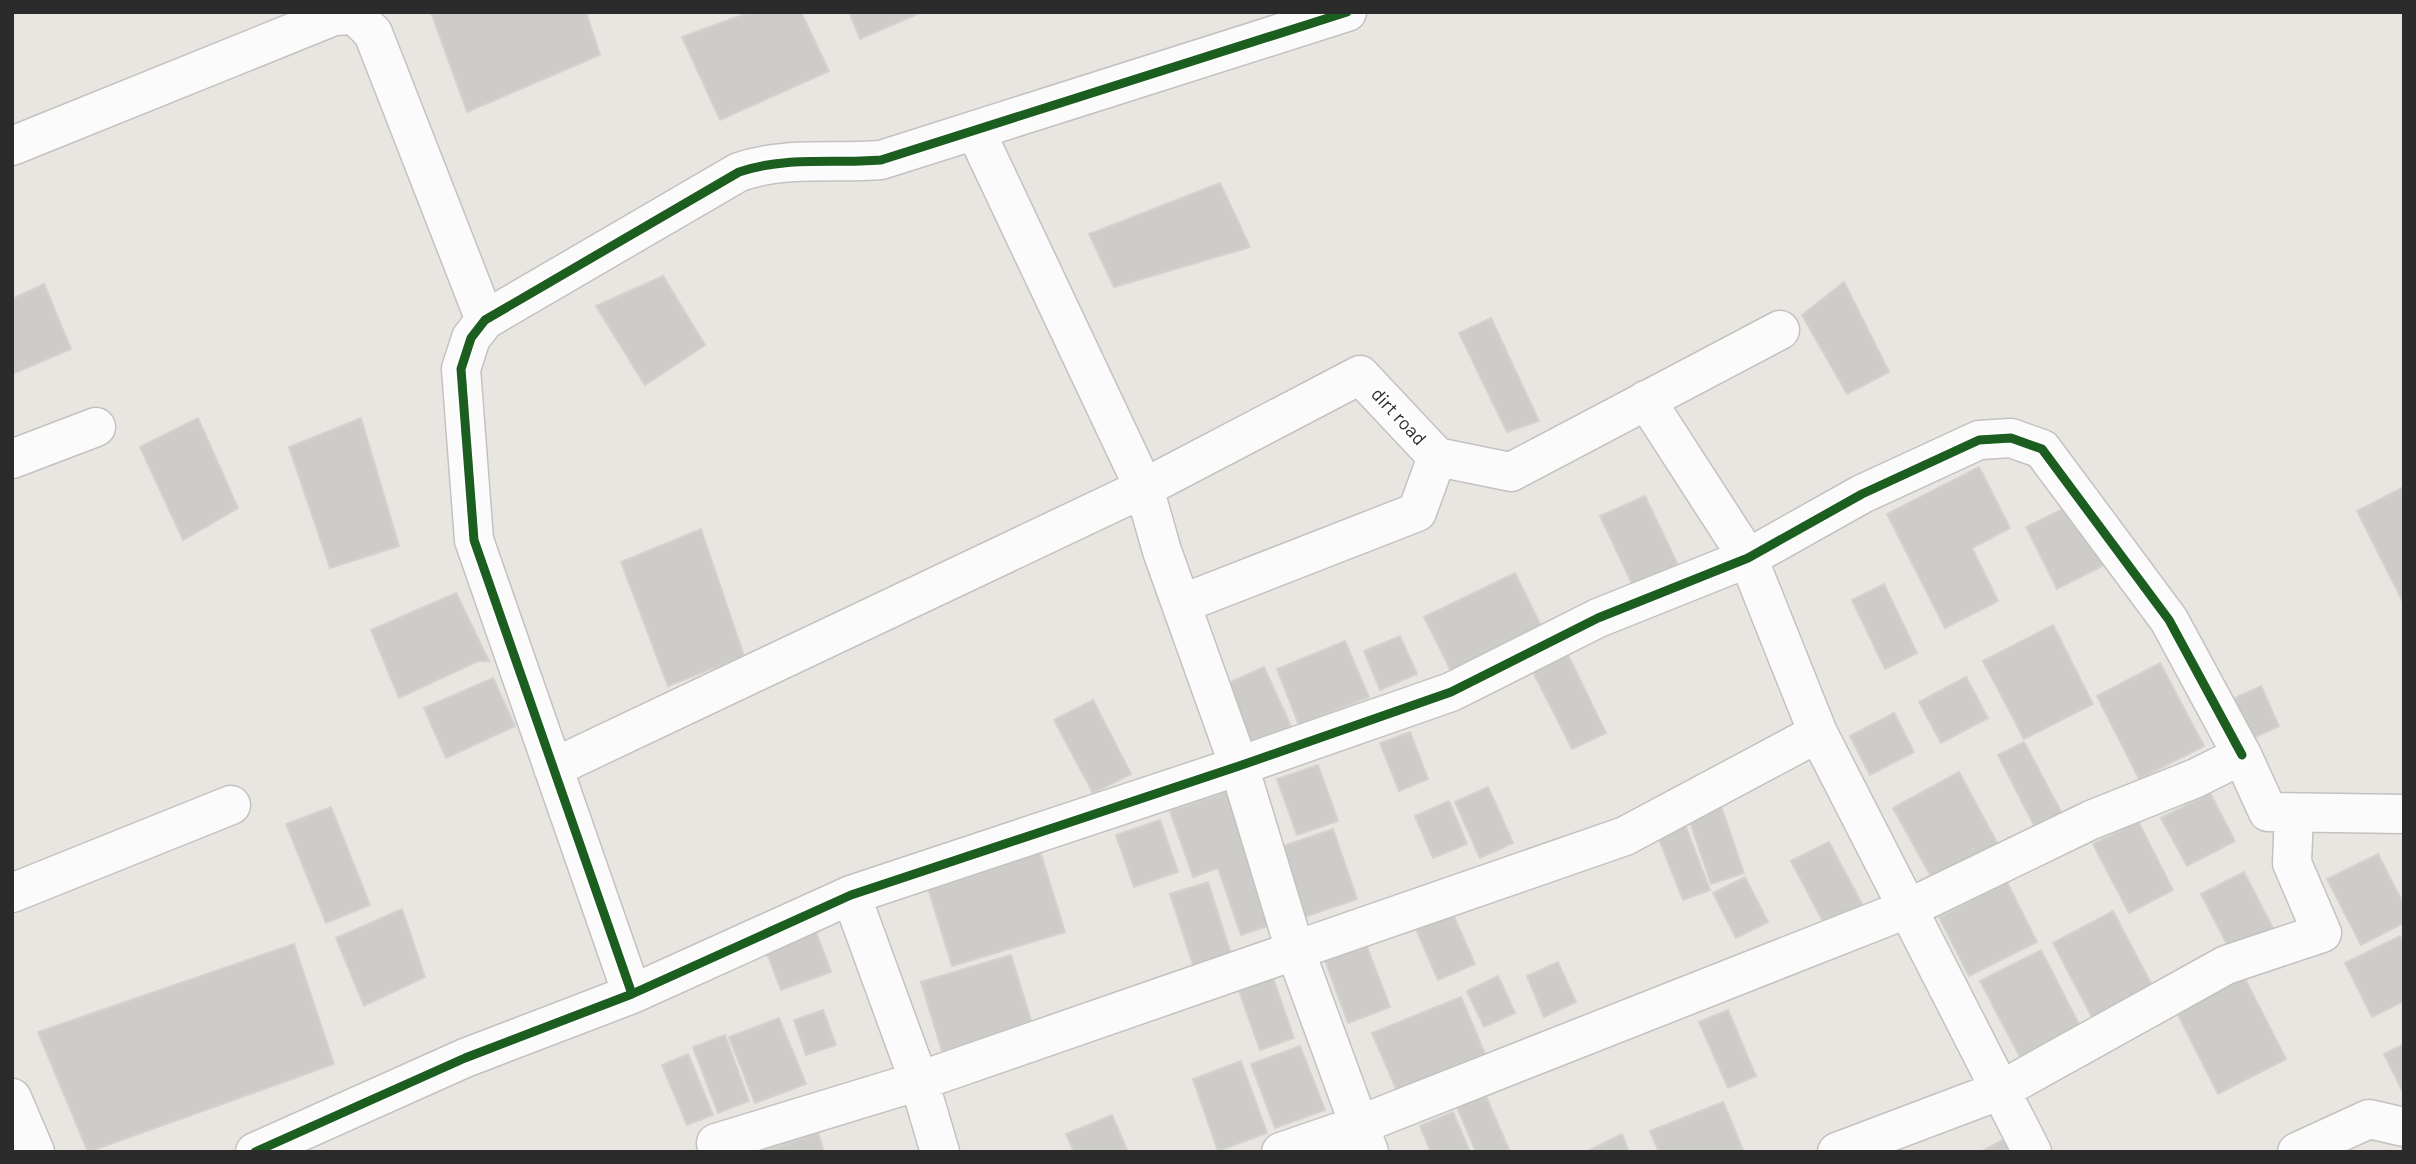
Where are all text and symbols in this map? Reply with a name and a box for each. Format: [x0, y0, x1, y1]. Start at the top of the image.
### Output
street label: dirt road [1367, 382, 1432, 449]

